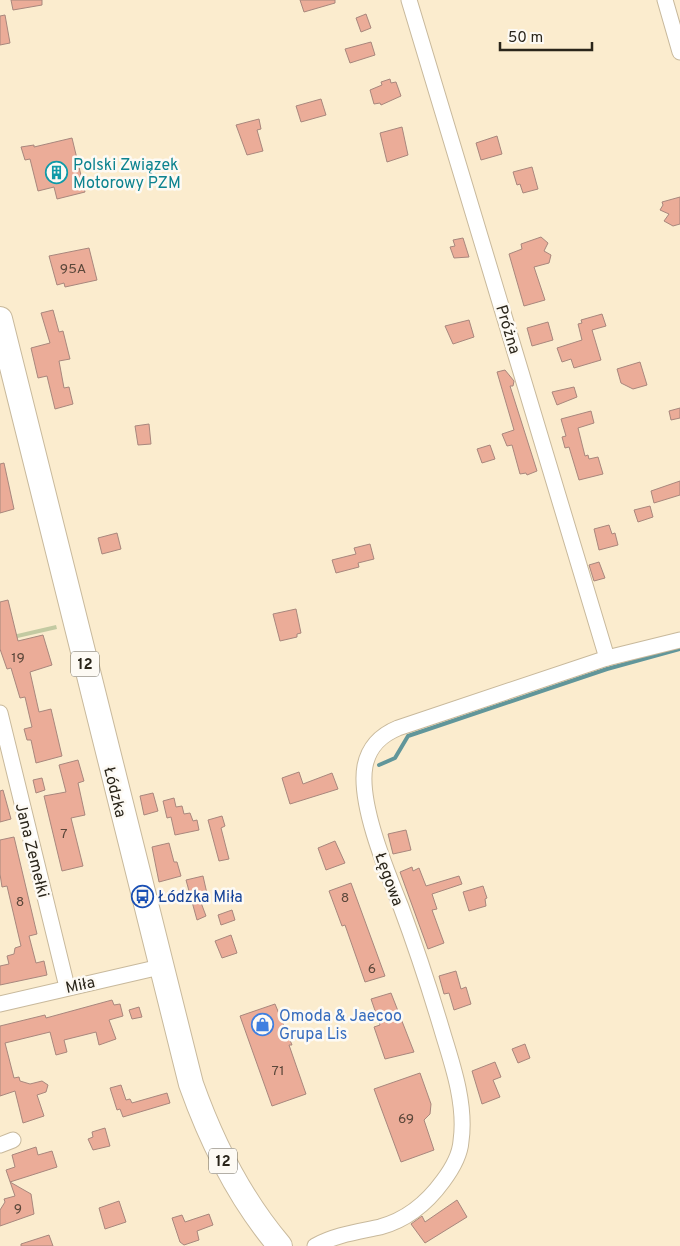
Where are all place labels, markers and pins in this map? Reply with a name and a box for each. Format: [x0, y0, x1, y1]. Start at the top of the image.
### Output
place label: Polski Związek Motorowy PZM [73, 156, 181, 194]
building icon: Polski Związek Motorowy PZM [45, 161, 69, 185]
bus stop icon: Łódzka Miła [130, 884, 154, 908]
place label: Łódzka Miła [158, 888, 243, 908]
place label: Omoda & Jaecoo Grupa Lis [279, 1007, 402, 1045]
shop icon: Omoda & Jaecoo Grupa Lis [251, 1012, 275, 1036]

